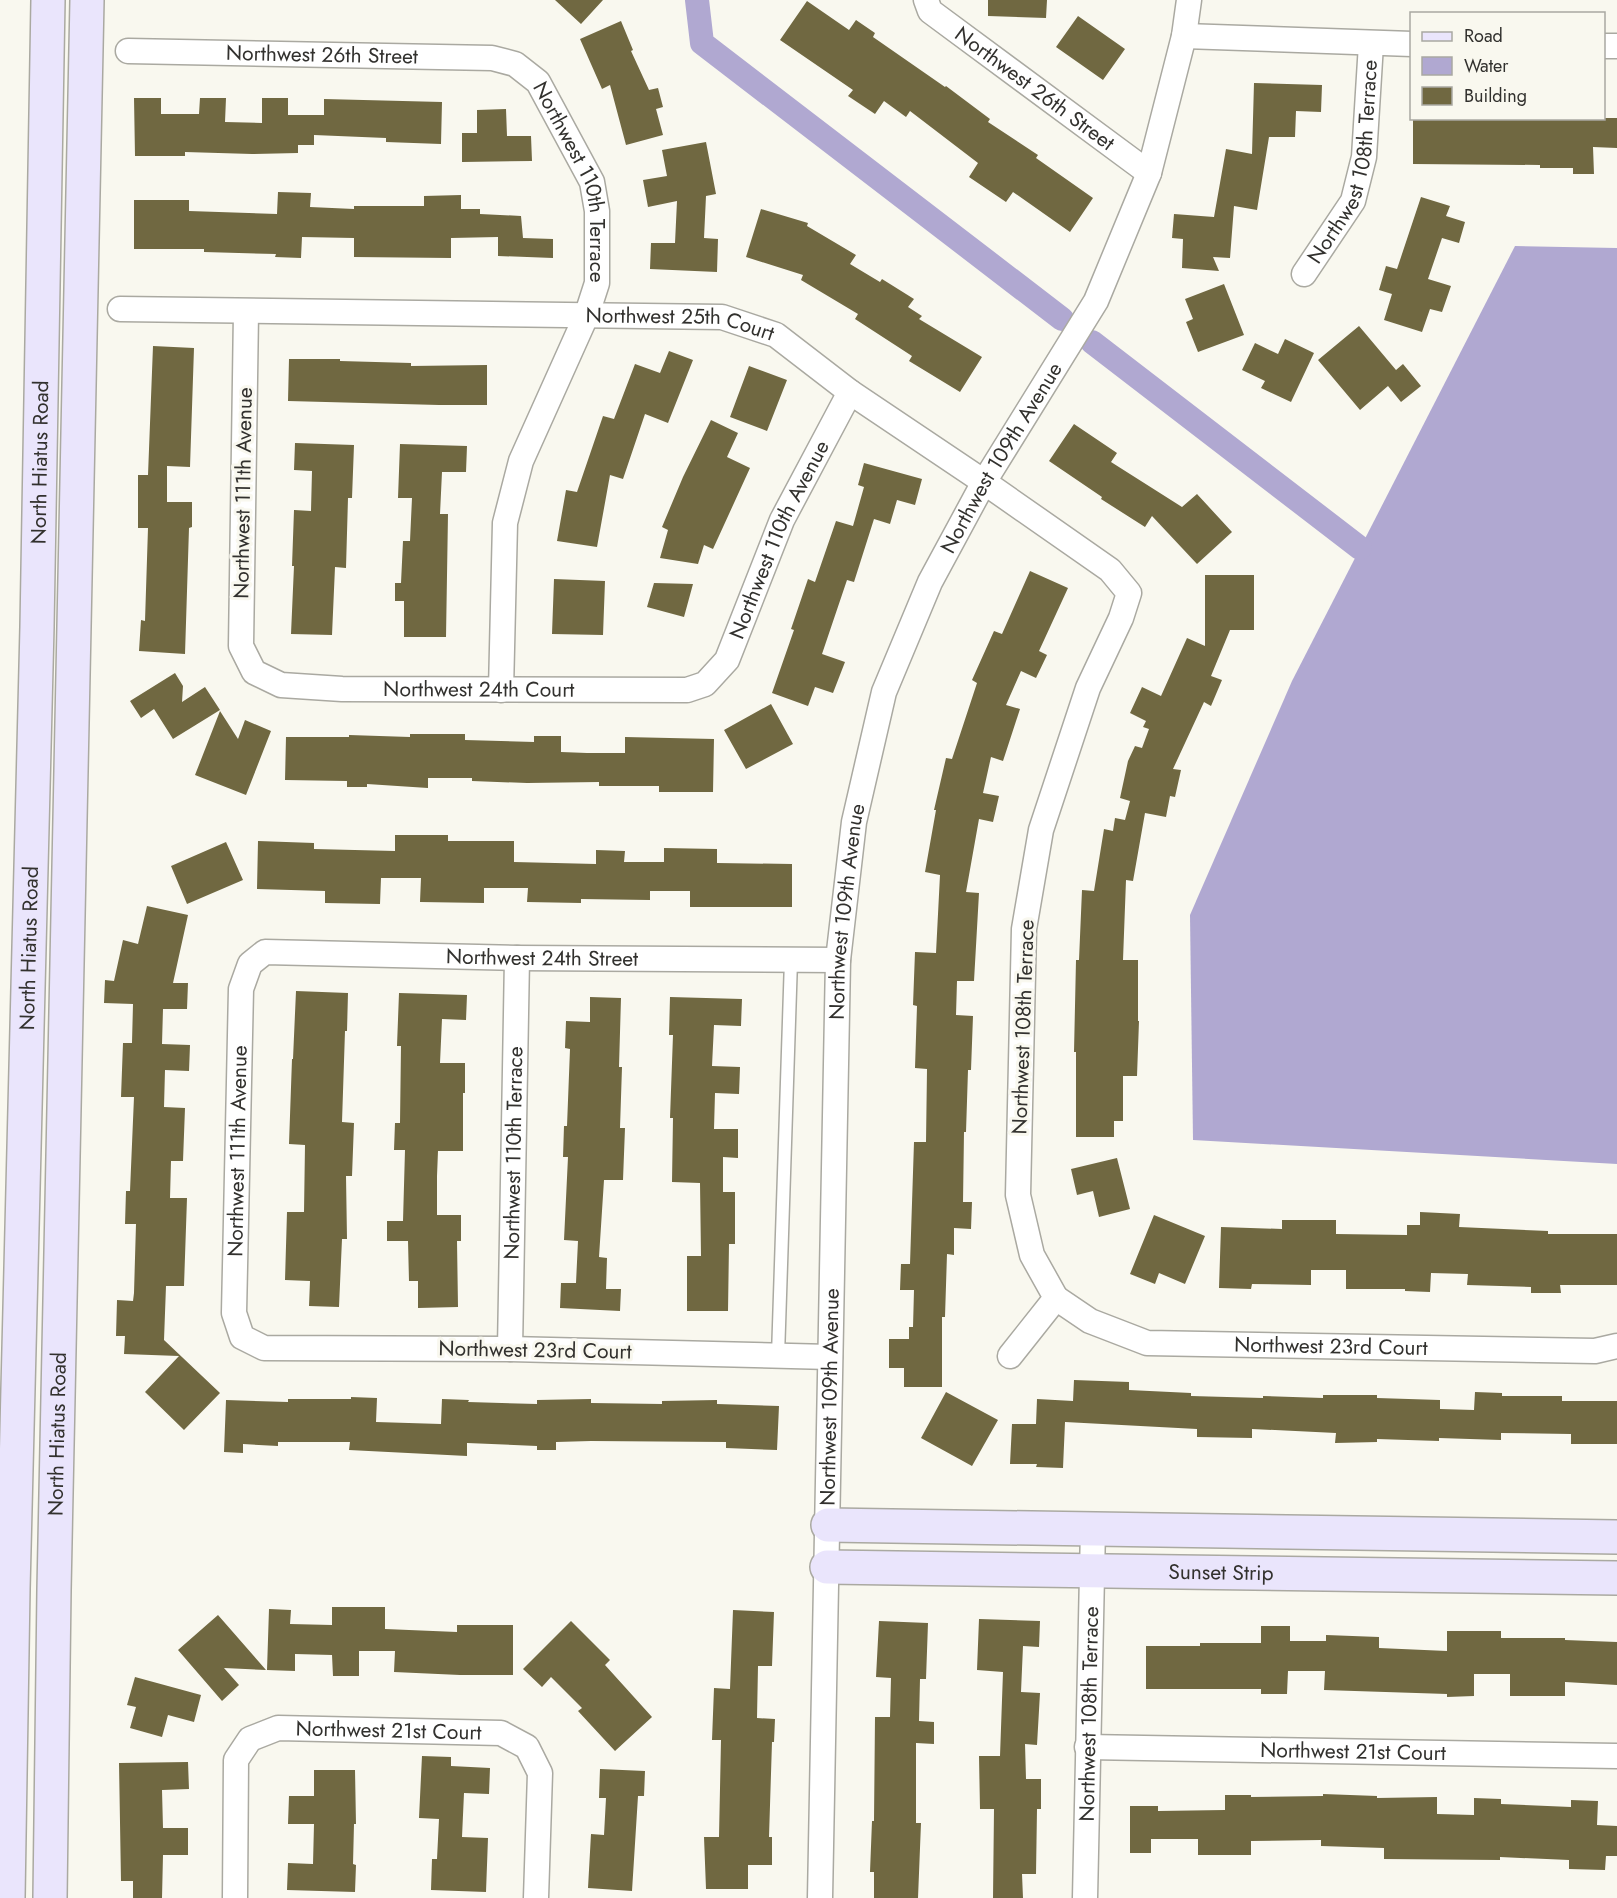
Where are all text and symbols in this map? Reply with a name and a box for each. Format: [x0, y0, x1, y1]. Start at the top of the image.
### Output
legend [1410, 12, 1605, 120]
street label: Northwest 26th Street [949, 19, 1121, 158]
text: Road [1464, 23, 1503, 49]
street label: Northwest 26th Street [226, 38, 418, 72]
text: Water [1464, 53, 1509, 79]
street label: Northwest 108th Terrace [1300, 59, 1385, 270]
street label: Northwest 110th Terrace [525, 76, 612, 283]
text: Building [1464, 83, 1527, 109]
street label: Northwest 25th Court [585, 300, 778, 348]
street label: Northwest 109th Avenue [933, 356, 1070, 559]
street label: North Hiatus Road [23, 380, 56, 545]
street label: Northwest 111th Avenue [226, 387, 260, 599]
street label: Northwest 110th Avenue [722, 435, 837, 643]
street label: Northwest 24th Court [383, 674, 574, 705]
street label: Northwest 109th Avenue [822, 800, 873, 1020]
street label: North Hiatus Road [12, 866, 46, 1031]
street label: Northwest 108th Terrace [1004, 919, 1042, 1135]
street label: Northwest 24th Street [446, 941, 638, 974]
street label: Northwest 111th Avenue [220, 1045, 255, 1257]
street label: Northwest 110th Terrace [497, 1046, 530, 1260]
street label: Northwest 109th Avenue [813, 1288, 847, 1506]
street label: Northwest 23rd Court [1234, 1330, 1428, 1363]
street label: Northwest 23rd Court [438, 1333, 632, 1367]
street label: North Hiatus Road [41, 1352, 74, 1516]
street label: Sunset Strip [1168, 1557, 1274, 1588]
street label: Northwest 108th Terrace [1072, 1606, 1106, 1822]
street label: Northwest 21st Court [295, 1713, 482, 1748]
street label: Northwest 21st Court [1260, 1735, 1446, 1768]

